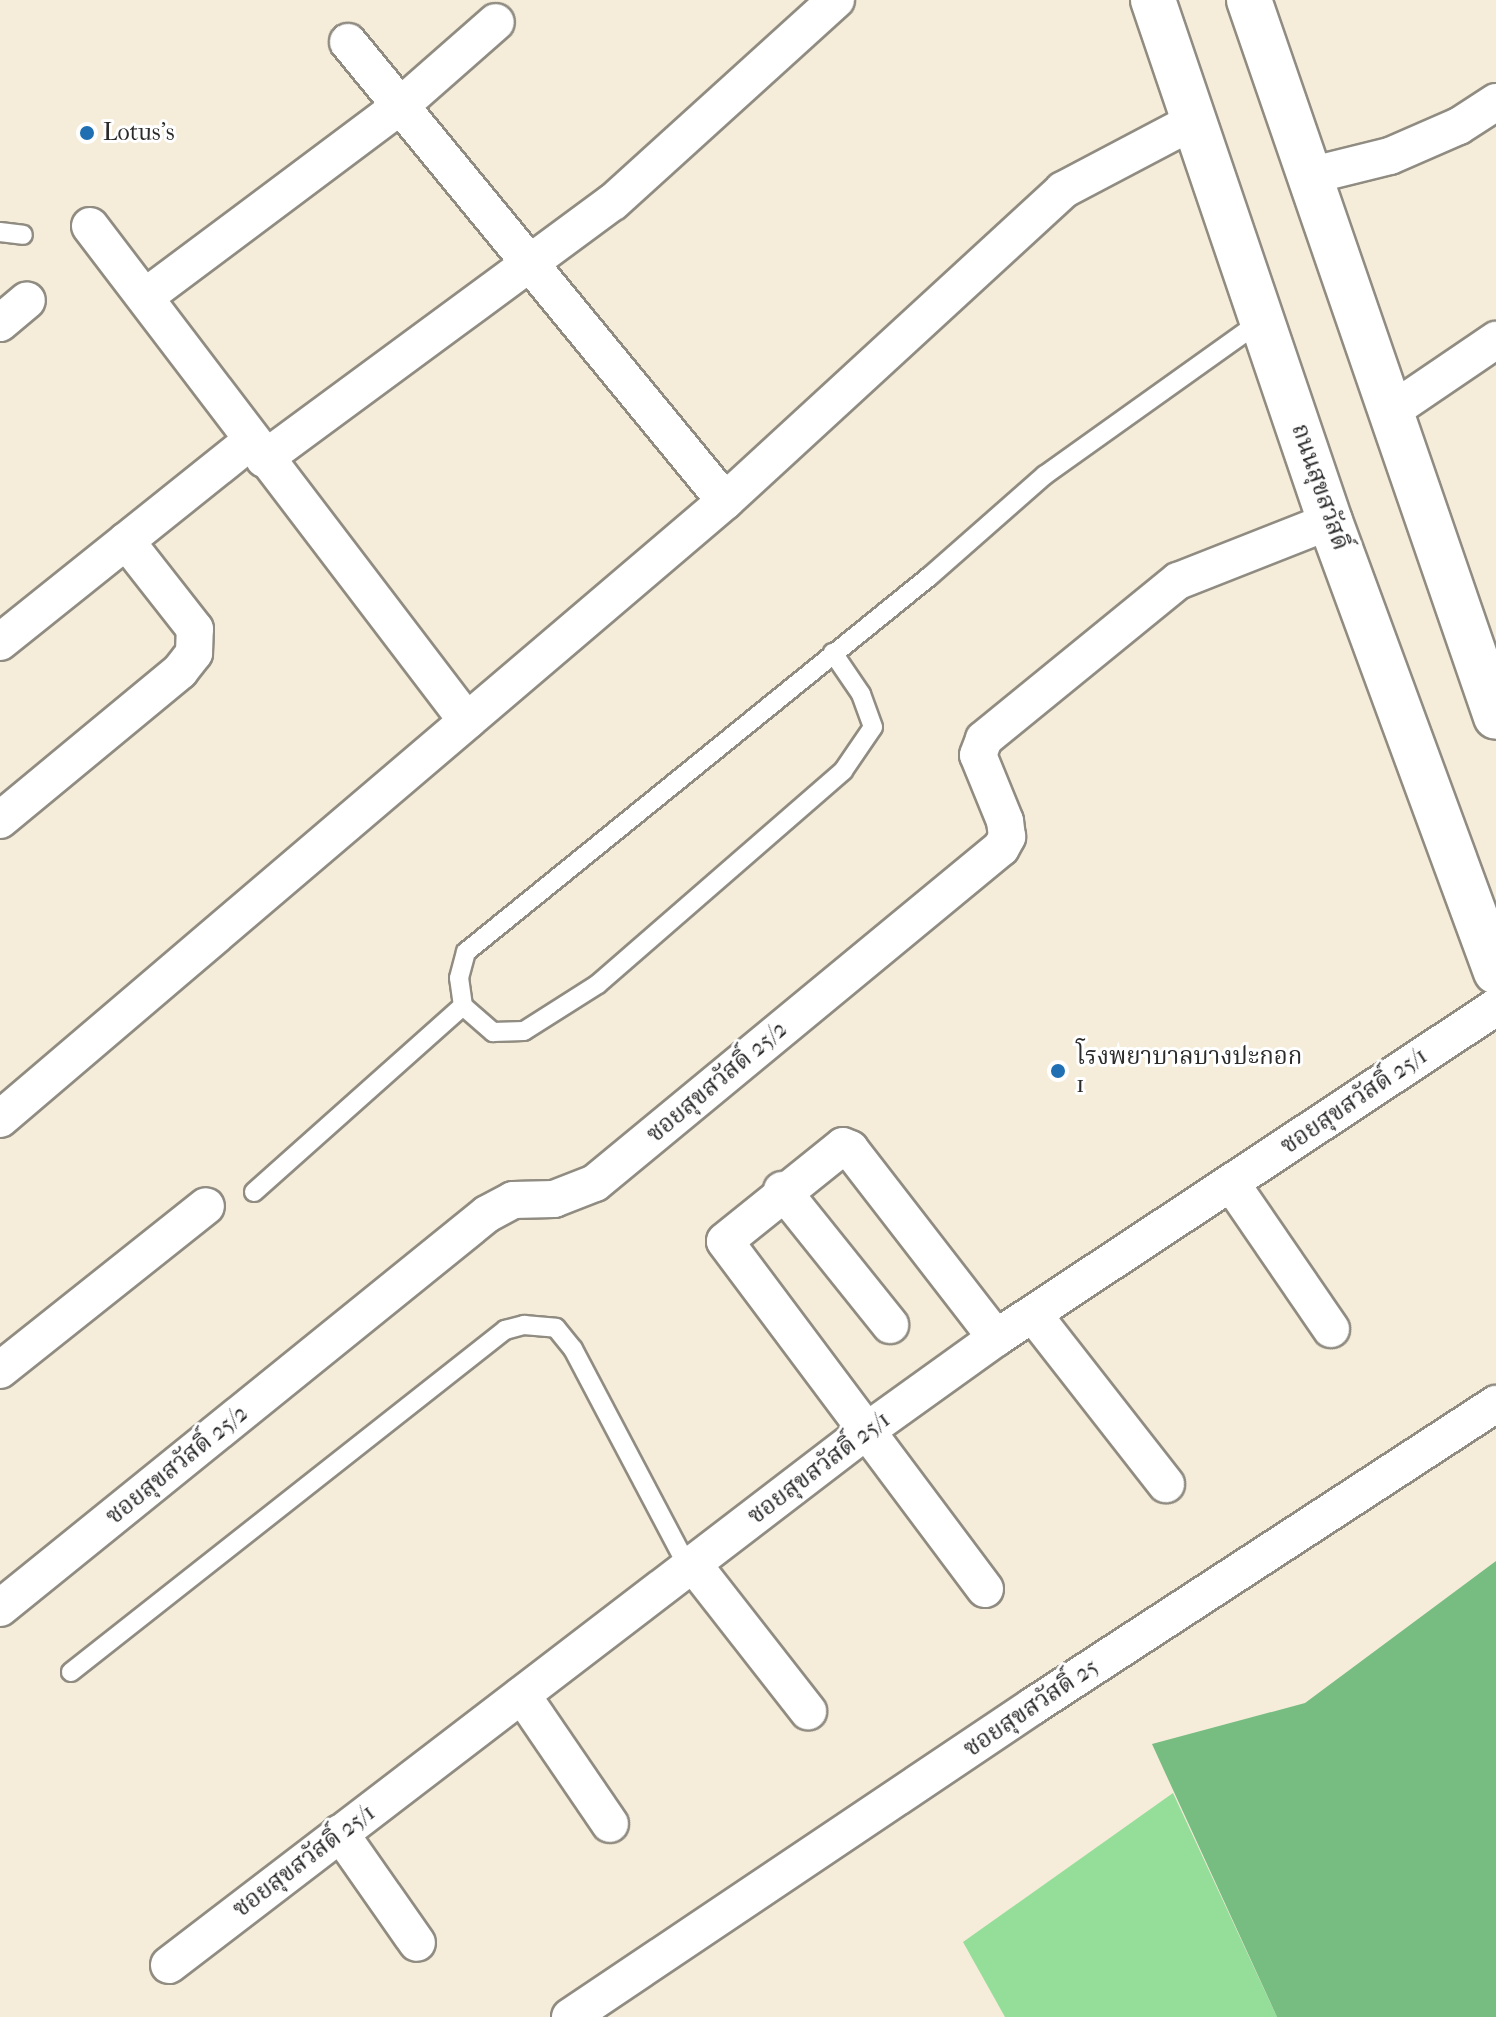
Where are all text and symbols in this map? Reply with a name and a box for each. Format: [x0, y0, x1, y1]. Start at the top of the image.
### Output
place label: Lotus's [103, 119, 174, 147]
marker: Lotus's [78, 124, 96, 142]
street label: ถนนสุขสวัสดิ์ [1285, 420, 1355, 554]
street label: ซอยสุขสวัสดิ์ 25/2 [641, 1015, 793, 1149]
street label: ซอยสุขสวัสดิ์ 25/1 [1275, 1041, 1433, 1161]
place label: โรงพยาบาลบางปะกอก 1 [1076, 1043, 1302, 1099]
marker: โรงพยาบาลบางปะกอก 1 [1047, 1060, 1069, 1082]
street label: ซอยสุขสวัสดิ์ 25/2 [100, 1399, 254, 1531]
street label: ซอยสุขสวัสดิ์ 25/1 [742, 1405, 896, 1531]
street label: ซอยสุขสวัสดิ์ 25 [958, 1652, 1104, 1764]
street label: ซอยสุขสวัสดิ์ 25/1 [227, 1798, 381, 1924]

